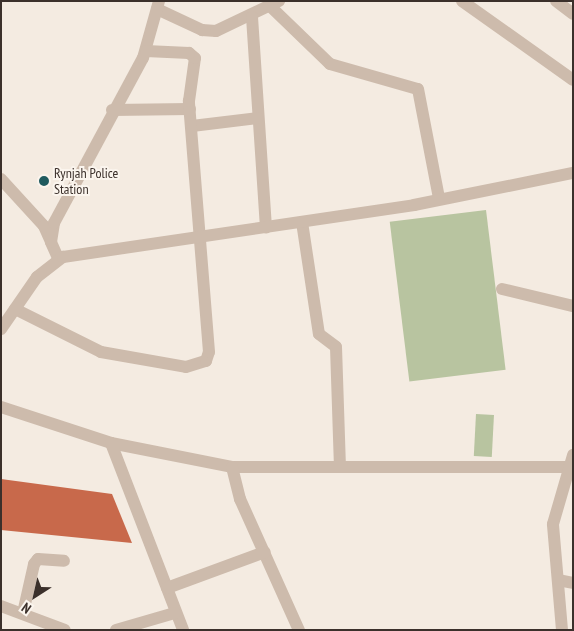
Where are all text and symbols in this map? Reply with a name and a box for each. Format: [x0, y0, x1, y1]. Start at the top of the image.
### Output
place label: Rynjah Police Station [54, 165, 118, 198]
marker: Rynjah Police Station [38, 175, 50, 187]
north arrow [10, 571, 60, 621]
text: N [18, 599, 35, 618]

